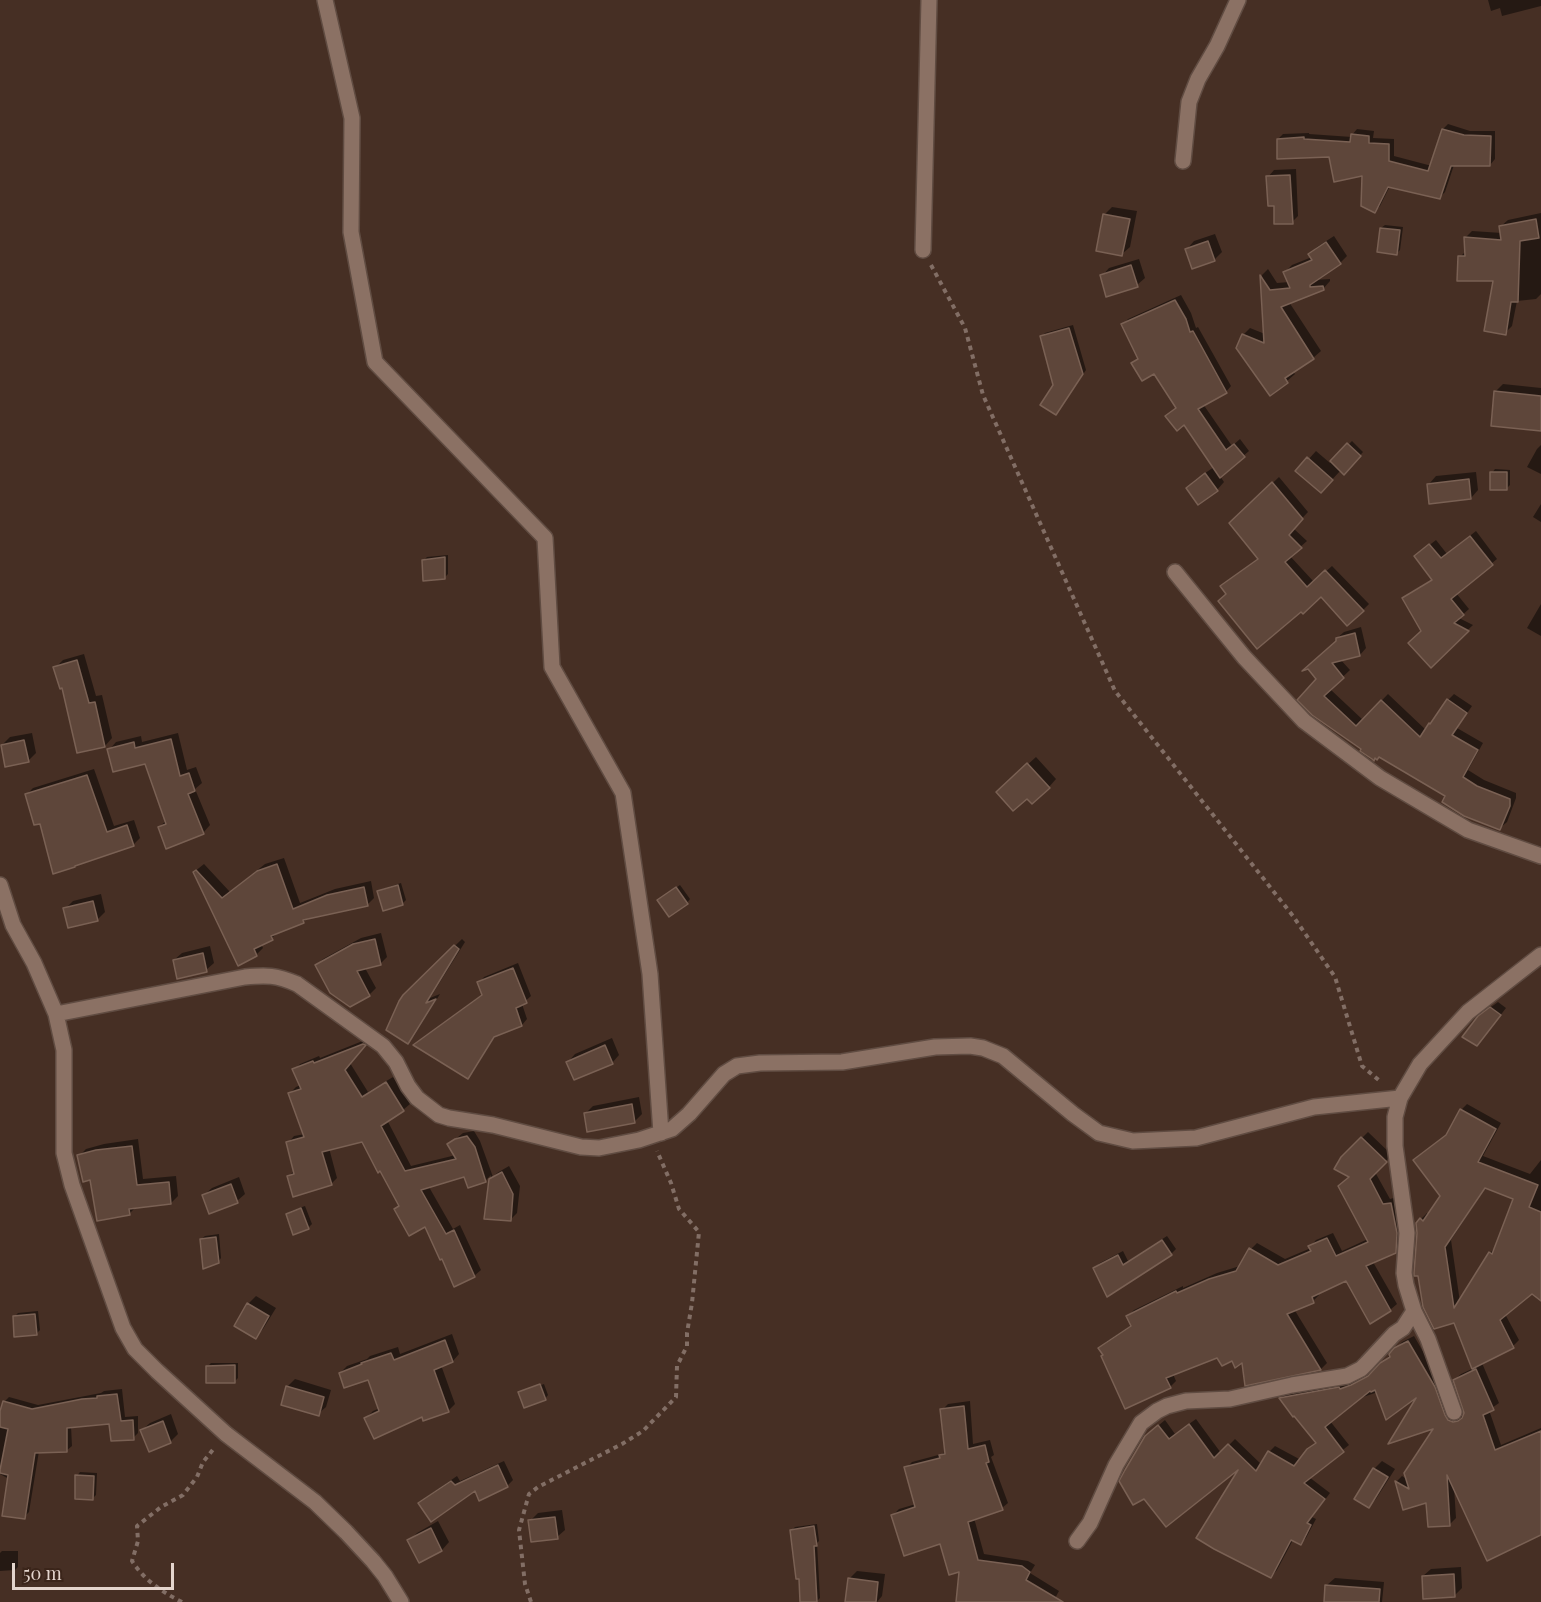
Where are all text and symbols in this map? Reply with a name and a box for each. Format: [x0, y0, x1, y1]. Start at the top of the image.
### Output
scale bar [15, 1551, 177, 1589]
text: 50 m [23, 1561, 62, 1585]

